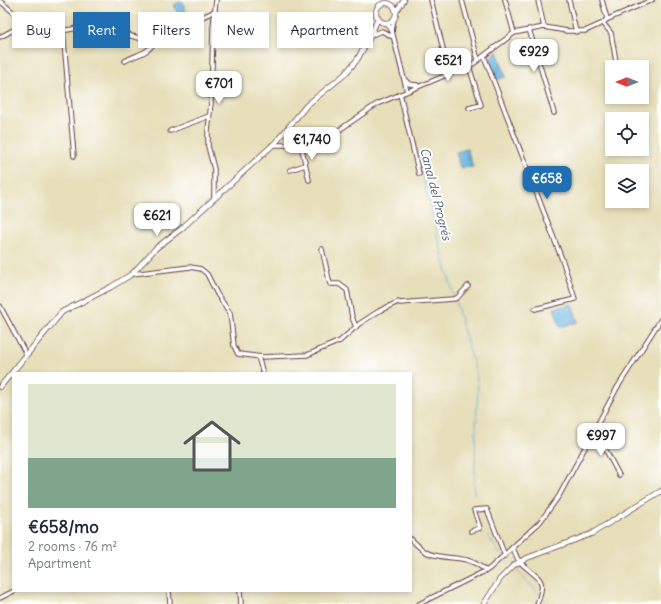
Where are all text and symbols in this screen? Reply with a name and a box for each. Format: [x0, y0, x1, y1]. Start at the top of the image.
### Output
chip: Buy [12, 12, 65, 48]
chip: Rent [73, 12, 130, 48]
chip: Filters [138, 12, 204, 48]
chip: New [212, 12, 269, 48]
chip: Apartment [277, 12, 373, 48]
pin: €929 [510, 39, 558, 73]
text: €929 [519, 43, 549, 60]
pin: €521 [424, 48, 472, 82]
text: €521 [434, 52, 462, 69]
north arrow [605, 60, 649, 104]
map controls [605, 60, 649, 208]
pin: €701 [195, 71, 243, 105]
text: €701 [205, 75, 233, 92]
button: locate [605, 112, 649, 156]
pin: €1,740 [279, 127, 345, 161]
text: €1,740 [293, 131, 331, 148]
water label: Canal del Progrés [417, 146, 455, 243]
button: layers [605, 164, 649, 208]
pin: €658 [523, 166, 571, 200]
text: €658 [532, 170, 562, 187]
pin: €621 [133, 203, 181, 237]
text: €621 [143, 207, 171, 224]
icon: home [176, 410, 248, 482]
pin: €997 [577, 423, 625, 457]
text: €997 [586, 427, 616, 444]
text: €658/mo [28, 516, 99, 538]
text: 2 rooms · 76 m² [28, 538, 117, 555]
text: Apartment [28, 555, 91, 572]

